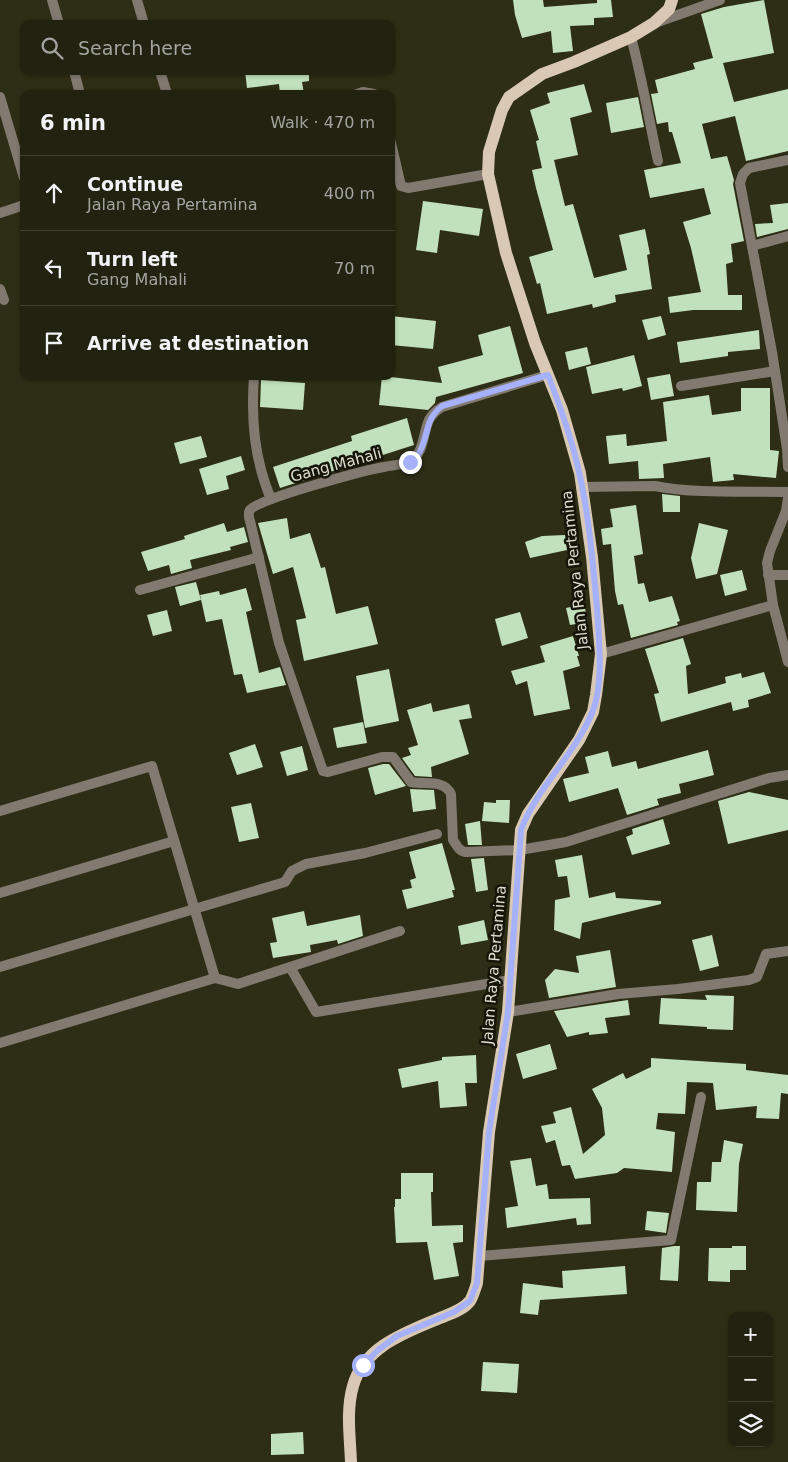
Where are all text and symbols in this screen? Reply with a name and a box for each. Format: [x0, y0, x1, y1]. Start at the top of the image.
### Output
search box [20, 20, 395, 75]
icon: search [38, 34, 66, 62]
text: Search here [78, 37, 192, 59]
text: 6 min [40, 111, 106, 135]
text: Walk · 470 m [270, 113, 375, 132]
text: Continue [87, 173, 183, 195]
icon: ahead [40, 179, 68, 207]
text: 400 m [324, 184, 375, 203]
text: Jalan Raya Pertamina [87, 195, 257, 214]
text: Turn left [87, 248, 178, 270]
icon: left [40, 254, 68, 282]
text: 70 m [334, 259, 375, 278]
text: Gang Mahali [87, 270, 187, 289]
icon: arrive [40, 329, 68, 357]
text: Arrive at destination [87, 332, 309, 354]
street label: Gang Mahali [288, 444, 384, 486]
route end [399, 451, 422, 474]
street label: Jalan Raya Pertamina [558, 490, 592, 651]
street label: Jalan Raya Pertamina [478, 885, 510, 1046]
map controls [728, 1312, 773, 1447]
button: + [728, 1312, 773, 1357]
route start [352, 1354, 375, 1377]
button: − [728, 1357, 773, 1402]
button: layers [728, 1402, 773, 1447]

